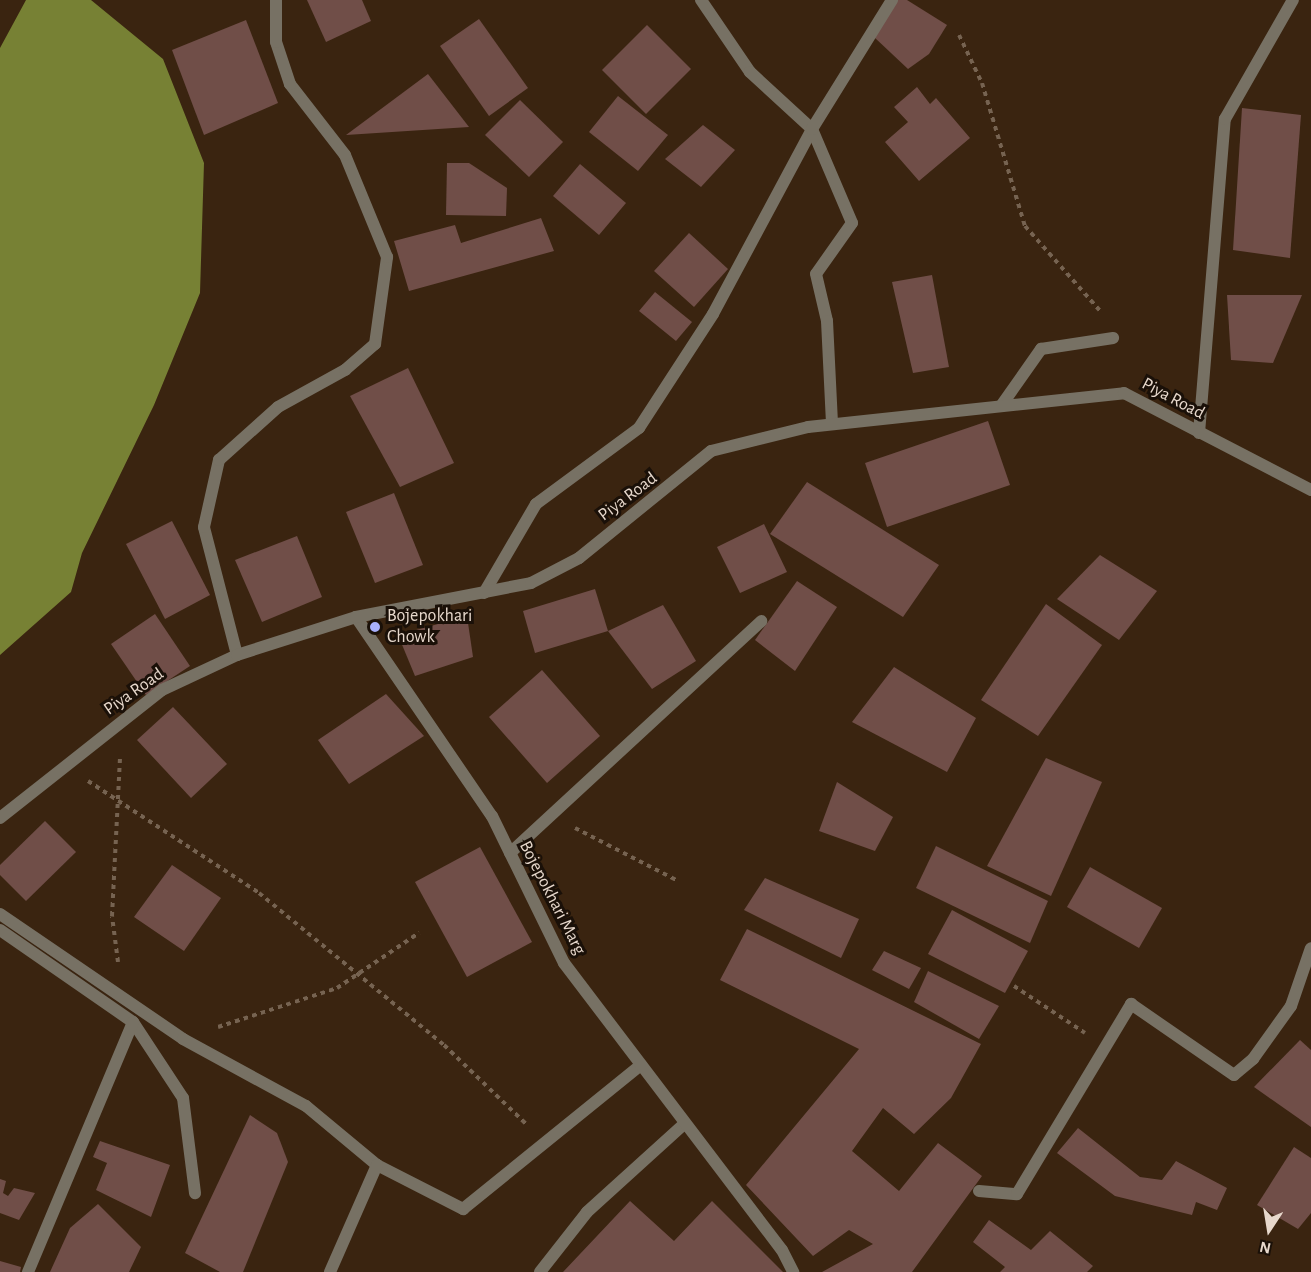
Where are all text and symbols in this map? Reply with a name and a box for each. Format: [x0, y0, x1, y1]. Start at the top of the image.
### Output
street label: Piya Road [1138, 373, 1208, 425]
street label: Piya Road [594, 468, 662, 526]
place label: Bojepokhari Chowk [387, 606, 472, 648]
marker: Bojepokhari Chowk [368, 620, 382, 634]
street label: Piya Road [100, 664, 168, 720]
street label: Bojepokhari Marg [514, 837, 590, 959]
north arrow [1239, 1200, 1299, 1260]
text: N [1258, 1239, 1272, 1257]

